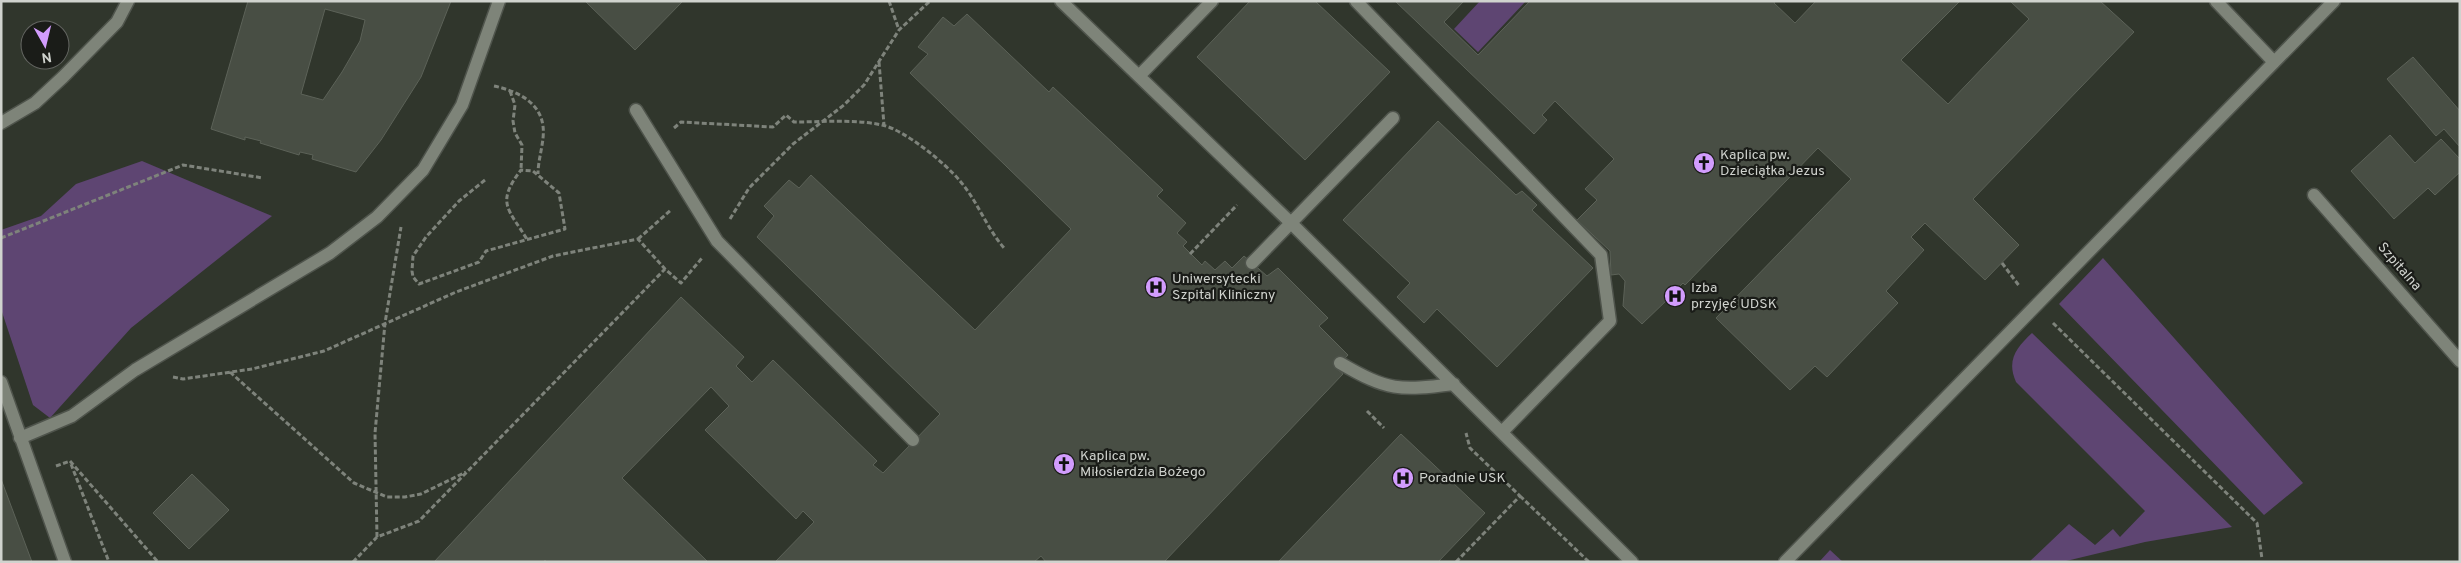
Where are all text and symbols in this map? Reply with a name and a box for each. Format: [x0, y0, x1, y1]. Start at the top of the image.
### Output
north arrow [20, 20, 70, 70]
text: N [40, 47, 53, 66]
place label: Kaplica pw. Dzieciątka Jezus [1720, 147, 1825, 180]
church icon: Kaplica pw. Dzieciątka Jezus [1692, 151, 1716, 175]
street label: Szpitalna [2373, 239, 2425, 295]
place label: Uniwersytecki Szpital Kliniczny [1172, 271, 1276, 304]
hospital icon: Uniwersytecki Szpital Kliniczny [1144, 275, 1168, 299]
place label: Izba przyjęć UDSK [1691, 280, 1777, 313]
hospital icon: Izba przyjęć UDSK [1663, 284, 1687, 308]
place label: Kaplica pw. Miłosierdzia Bożego [1080, 448, 1206, 481]
church icon: Kaplica pw. Miłosierdzia Bożego [1052, 452, 1076, 476]
hospital icon: Poradnie USK [1391, 466, 1415, 490]
place label: Poradnie USK [1419, 470, 1506, 487]

